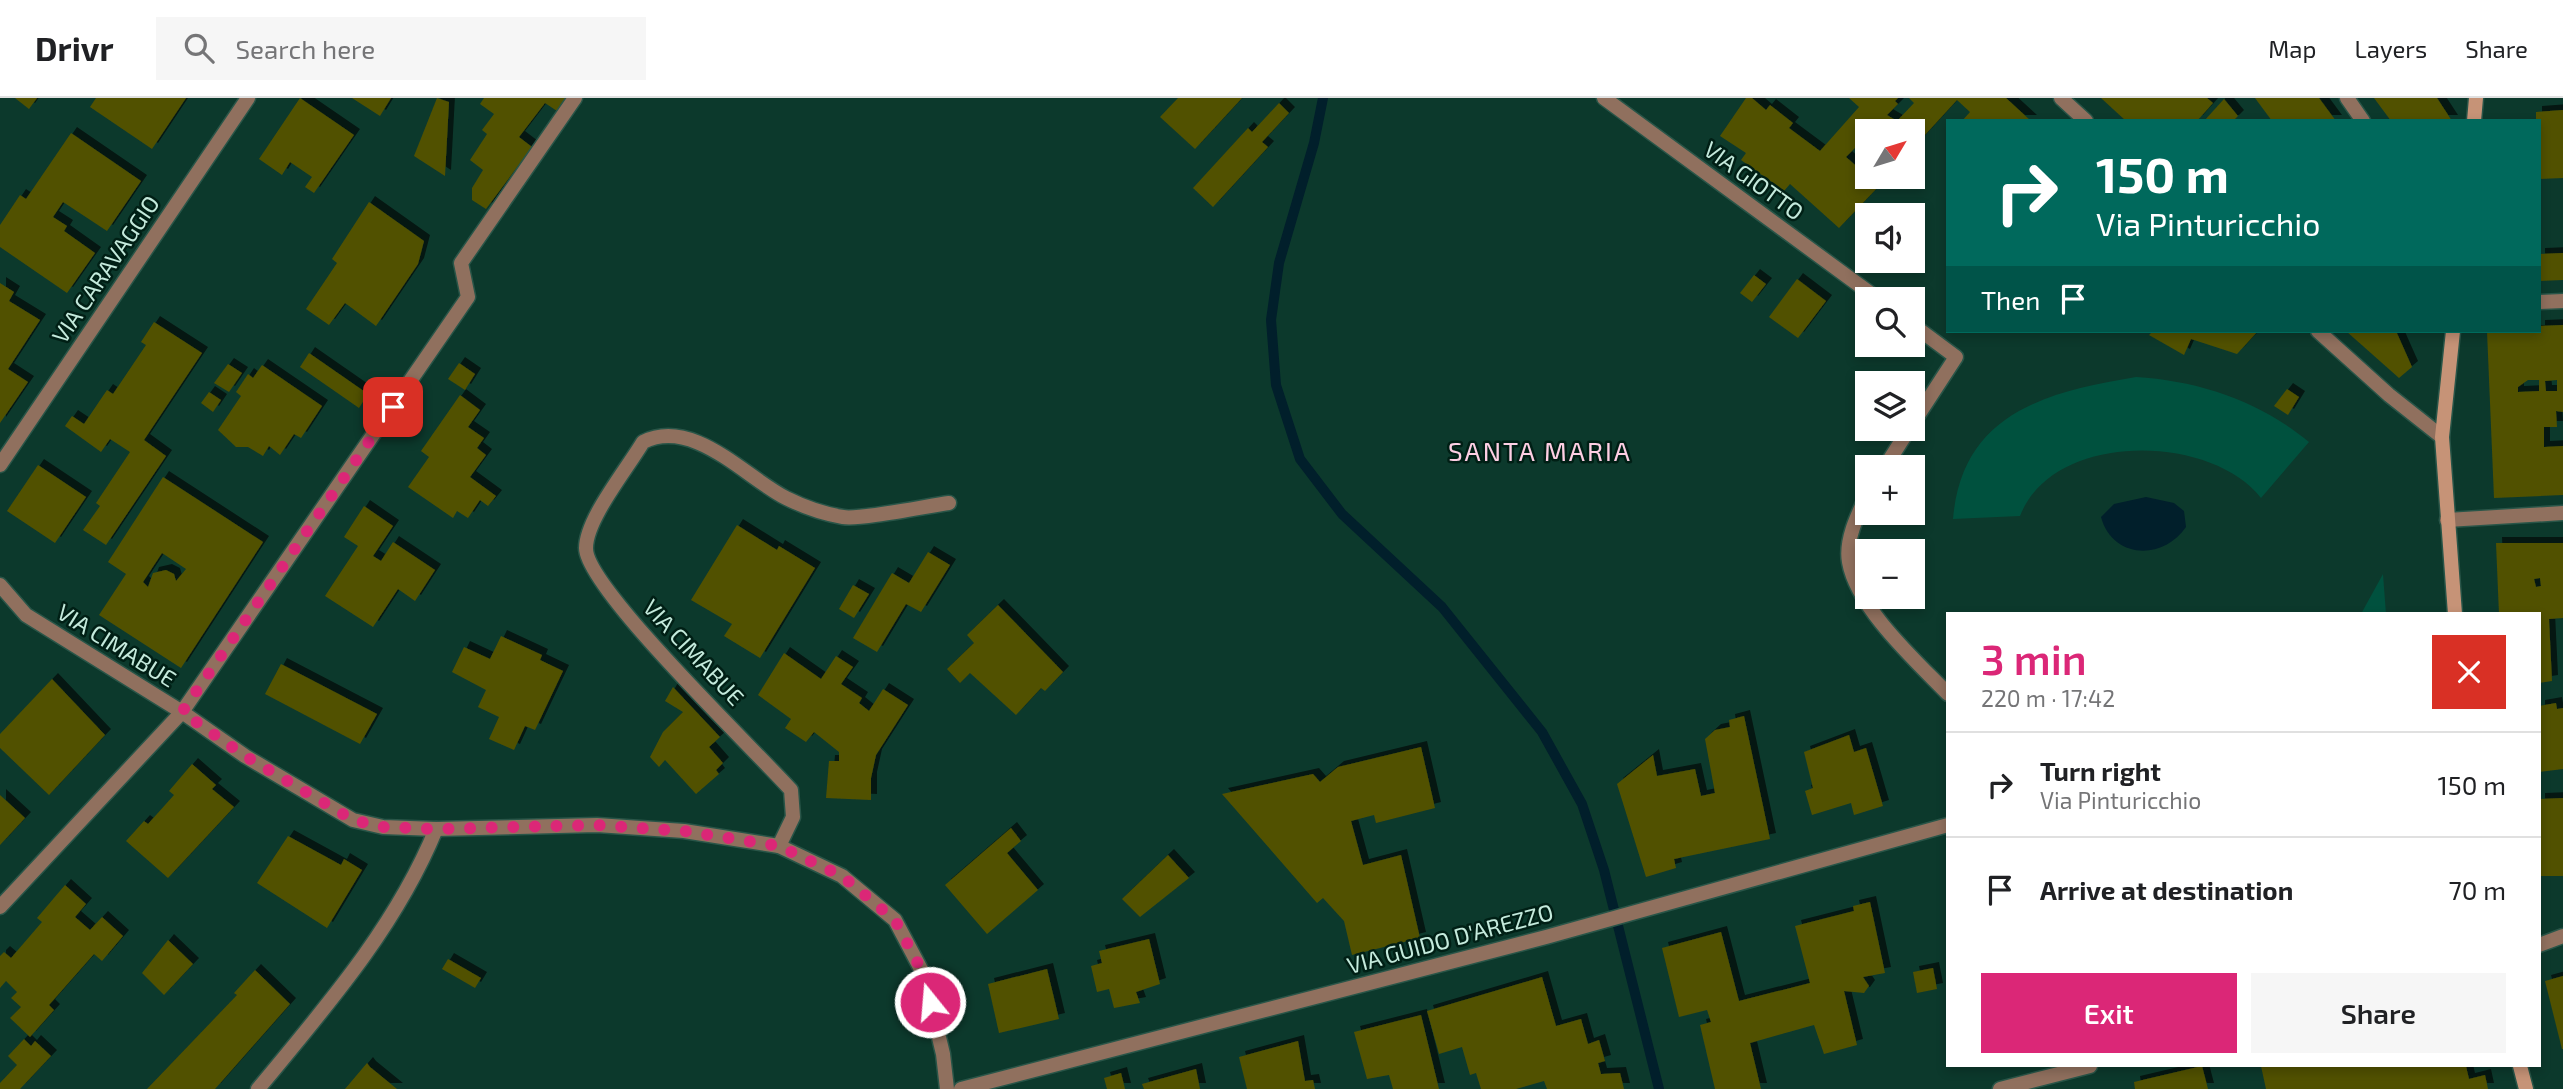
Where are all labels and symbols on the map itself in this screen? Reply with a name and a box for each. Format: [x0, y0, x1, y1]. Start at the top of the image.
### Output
north arrow [1855, 119, 1925, 189]
street label: VIA GIOTTO [1699, 135, 1809, 225]
street label: VIA CARAVAGGIO [45, 190, 165, 348]
pin [363, 377, 423, 437]
district label: SANTA MARIA [1448, 435, 1632, 466]
street label: VIA CIMABUE [638, 593, 750, 711]
street label: VIA CIMABUE [52, 597, 182, 693]
street label: VIA GUIDO D'AREZZO [1344, 897, 1556, 979]
position arrow [893, 965, 967, 1039]

